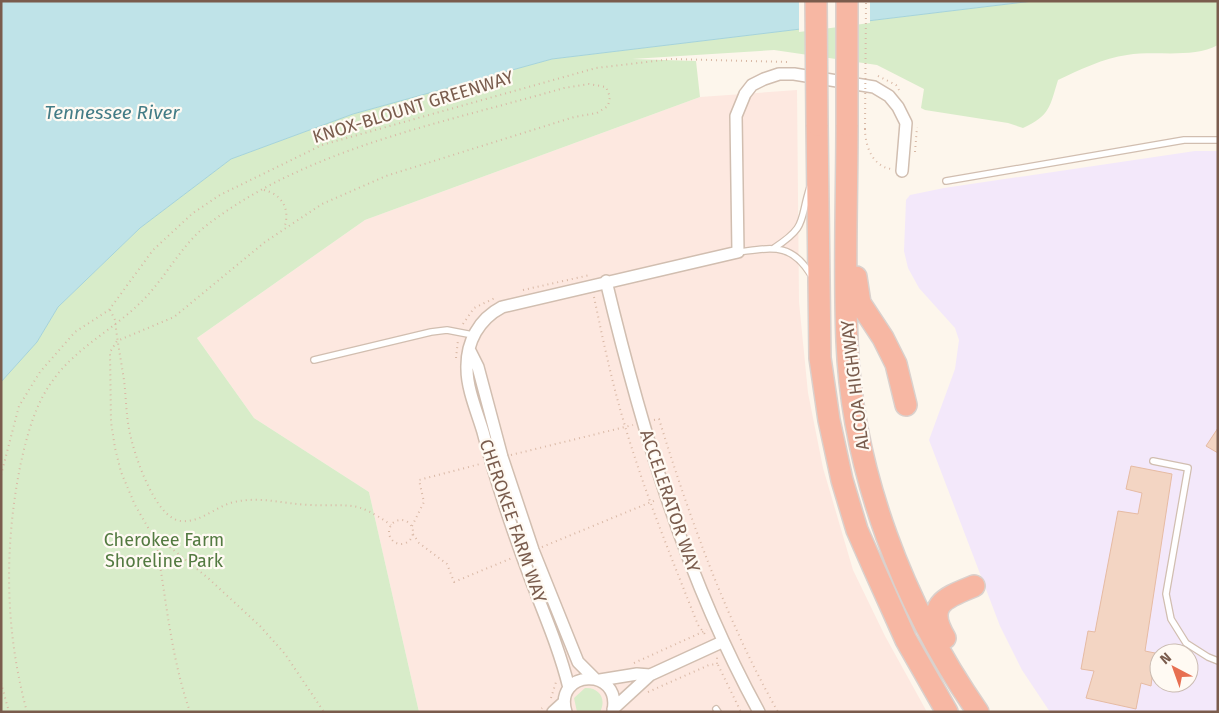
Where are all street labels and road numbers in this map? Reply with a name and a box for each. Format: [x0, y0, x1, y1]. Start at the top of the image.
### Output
street label: KNOX-BLOUNT GREENWAY [310, 66, 516, 148]
street label: ALCOA HIGHWAY [836, 319, 874, 451]
street label: ACCELERATOR WAY [635, 427, 705, 575]
street label: CHEROKEE FARM WAY [475, 436, 551, 606]

